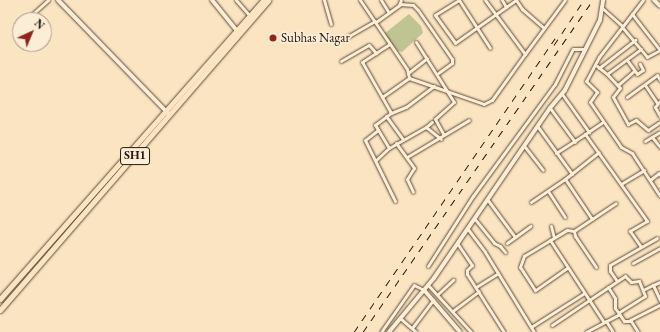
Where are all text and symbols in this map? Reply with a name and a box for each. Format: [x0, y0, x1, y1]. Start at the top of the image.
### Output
north arrow [12, 12, 52, 52]
text: N [32, 16, 48, 32]
place label: Subhas Nagar [281, 30, 350, 46]
marker: Subhas Nagar [268, 33, 278, 43]
road number: SH1 [120, 146, 150, 166]

